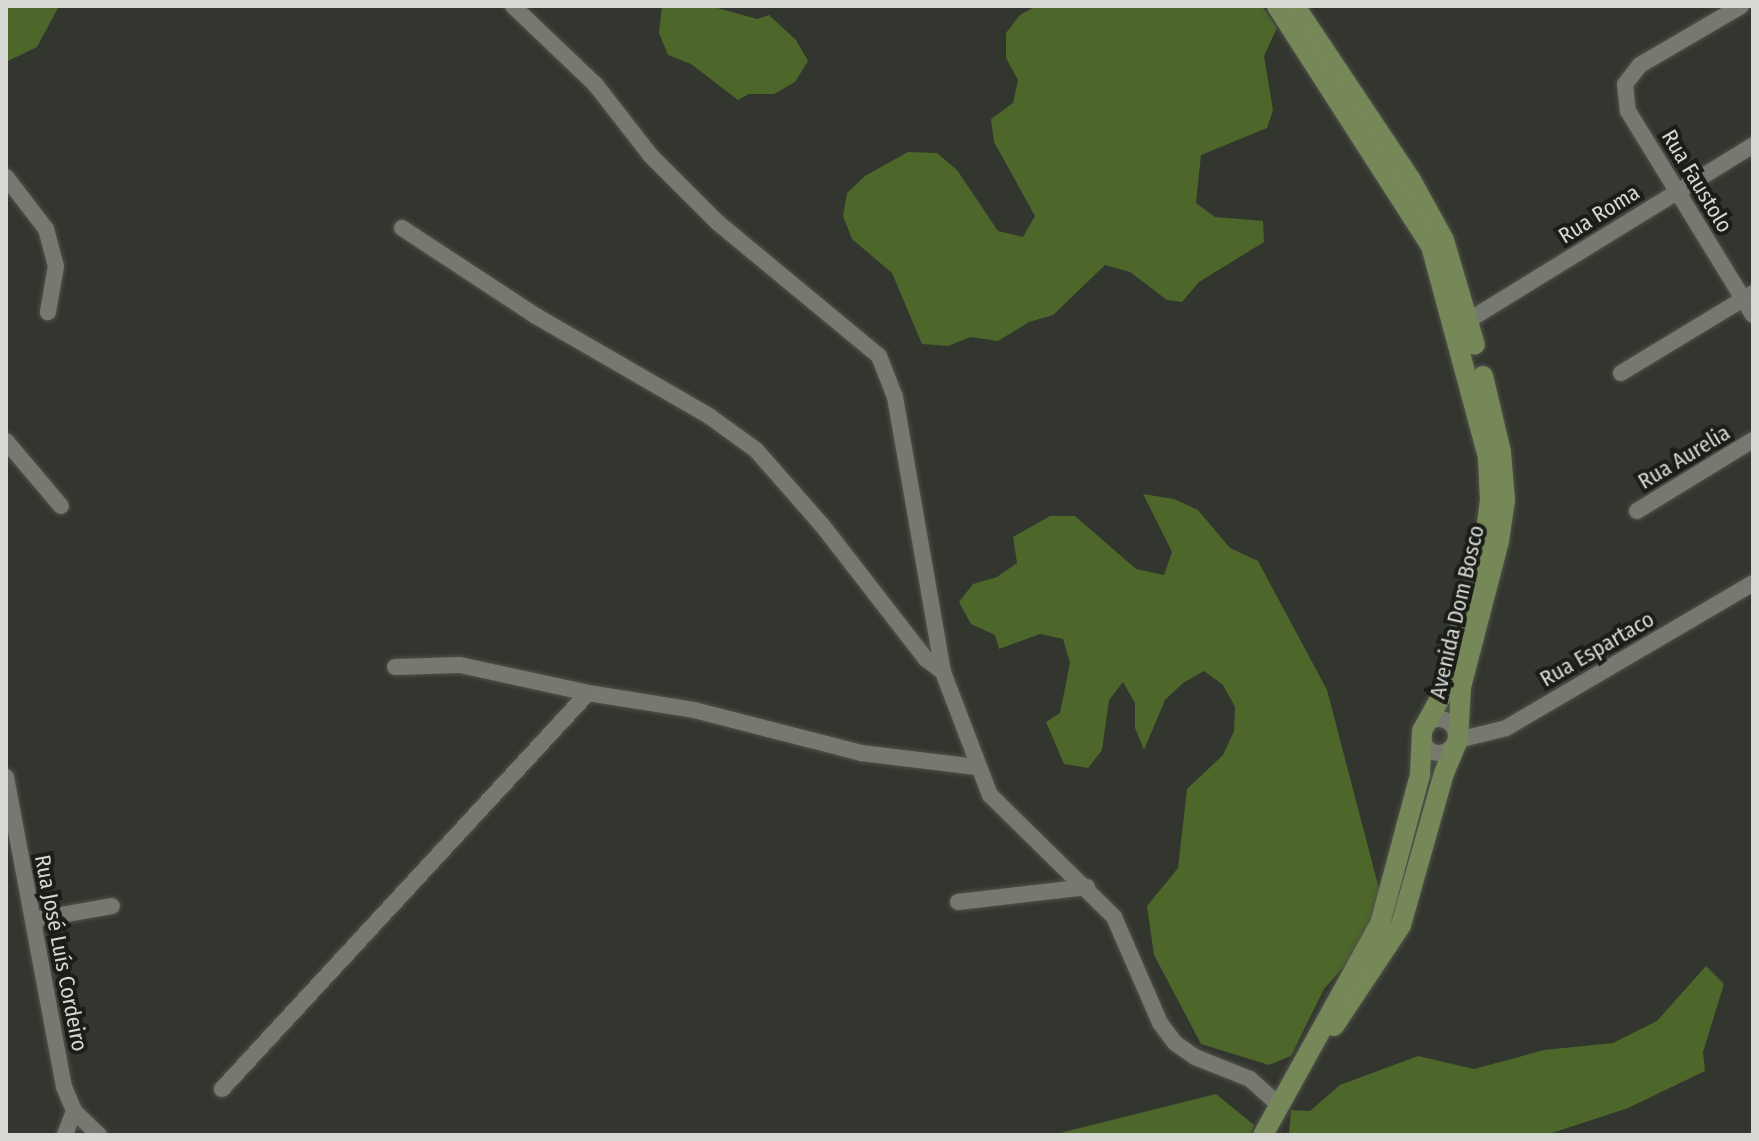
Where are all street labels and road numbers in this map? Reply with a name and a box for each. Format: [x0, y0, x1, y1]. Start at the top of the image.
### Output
street label: Rua Faustolo [1656, 125, 1738, 237]
street label: Rua Roma [1554, 179, 1644, 249]
street label: Rua Aurelia [1633, 419, 1735, 495]
street label: Avenida Dom Bosco [1424, 523, 1490, 701]
street label: Rua Espartaco [1535, 606, 1659, 692]
street label: Rua José Luís Cordeiro [29, 852, 93, 1054]

